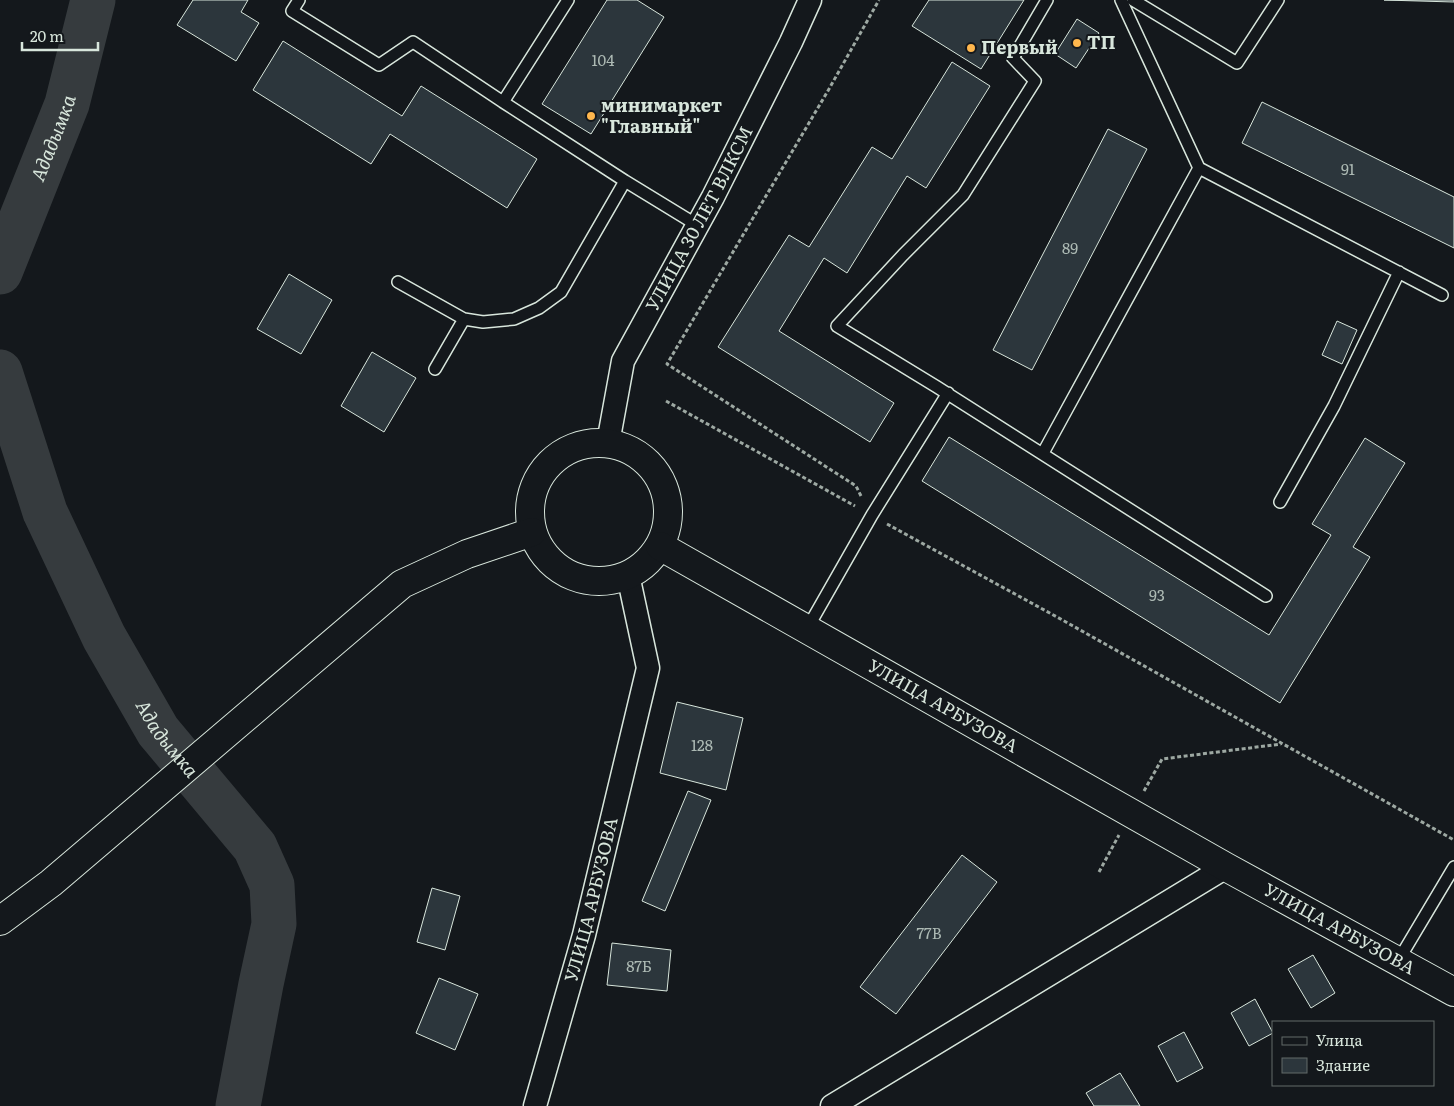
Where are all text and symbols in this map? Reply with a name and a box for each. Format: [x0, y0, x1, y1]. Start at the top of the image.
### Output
scale bar [22, 20, 99, 52]
text: 20 m [30, 24, 64, 47]
place label: ТП [1087, 28, 1116, 55]
place label: Первый [981, 33, 1058, 60]
marker: ТП [1071, 37, 1083, 49]
marker: Первый [965, 42, 977, 54]
house number: 104 [591, 48, 615, 71]
place label: минимаркет "Главный" [601, 91, 722, 139]
water label: Ададымка [23, 92, 82, 185]
marker: минимаркет "Главный" [585, 110, 597, 122]
street label: УЛИЦА 30 ЛЕТ ВЛКСМ [638, 121, 759, 316]
house number: 91 [1341, 157, 1355, 180]
house number: 89 [1062, 236, 1078, 259]
house number: 93 [1149, 583, 1165, 606]
street label: УЛИЦА АРБУЗОВА [863, 652, 1024, 758]
water label: Ададымка [130, 694, 206, 783]
house number: 128 [691, 733, 713, 756]
street label: УЛИЦА АРБУЗОВА [556, 814, 624, 985]
street label: УЛИЦА АРБУЗОВА [1259, 875, 1421, 980]
house number: 77В [916, 921, 942, 944]
house number: 87Б [626, 954, 652, 977]
legend [1272, 1021, 1434, 1086]
text: Улица [1316, 1028, 1364, 1051]
text: Здание [1316, 1053, 1370, 1076]

